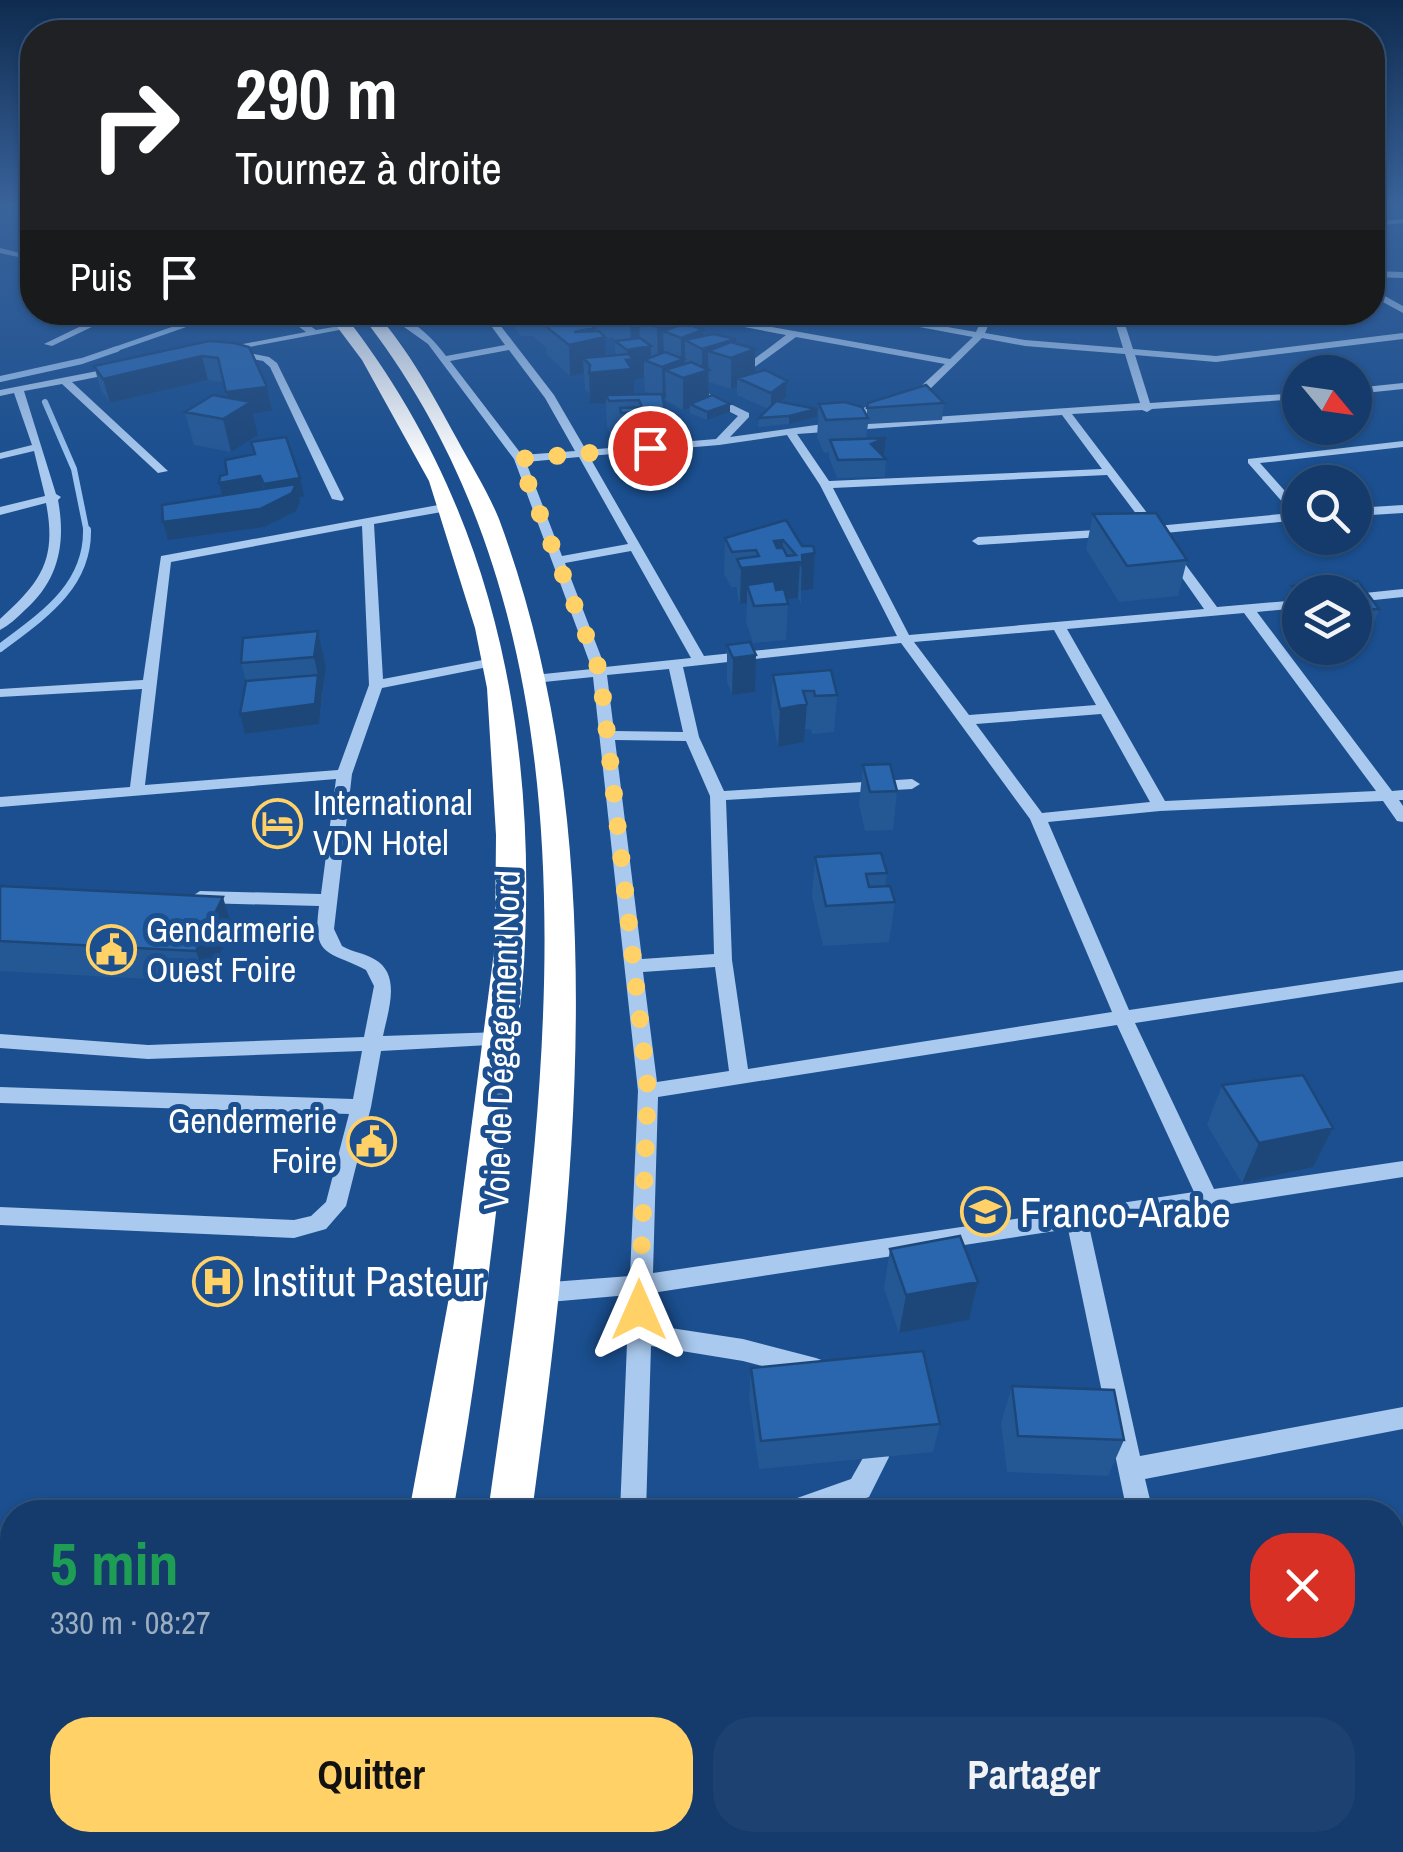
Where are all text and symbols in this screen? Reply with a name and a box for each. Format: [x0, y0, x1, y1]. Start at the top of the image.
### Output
text: 290 m [235, 47, 398, 141]
icon: right [70, 60, 200, 190]
text: Tournez à droite [235, 137, 502, 198]
icon: arrive [152, 250, 207, 305]
text: Puis [70, 252, 132, 303]
north arrow [1282, 355, 1372, 445]
map controls [1282, 355, 1372, 665]
pin [608, 406, 693, 491]
icon: arrive [623, 421, 678, 476]
button: search [1282, 465, 1372, 555]
button: layers [1282, 575, 1372, 665]
place label: International VDN Hotel [313, 779, 473, 866]
hotel icon: International VDN Hotel [252, 797, 304, 849]
street label: Voie de Dégagement Nord [472, 869, 531, 1211]
place label: Gendarmerie Ouest Foire [146, 906, 315, 993]
public building icon: Gendarmerie Ouest Foire [85, 924, 137, 976]
place label: Gendermerie Foire [168, 1097, 337, 1184]
public building icon: Gendermerie Foire [346, 1115, 398, 1167]
place label: Franco-Arabe [1020, 1184, 1231, 1240]
school or university icon: Franco-Arabe [959, 1186, 1011, 1238]
place label: Institut Pasteur [252, 1253, 484, 1309]
hospital icon: Institut Pasteur [191, 1255, 243, 1307]
position arrow [587, 1258, 691, 1362]
text: 5 min [50, 1523, 179, 1604]
button: close [1250, 1533, 1355, 1638]
text: 330 m · 08:27 [50, 1601, 210, 1644]
button: Quitter [50, 1717, 693, 1832]
button: Partager [713, 1717, 1355, 1832]

